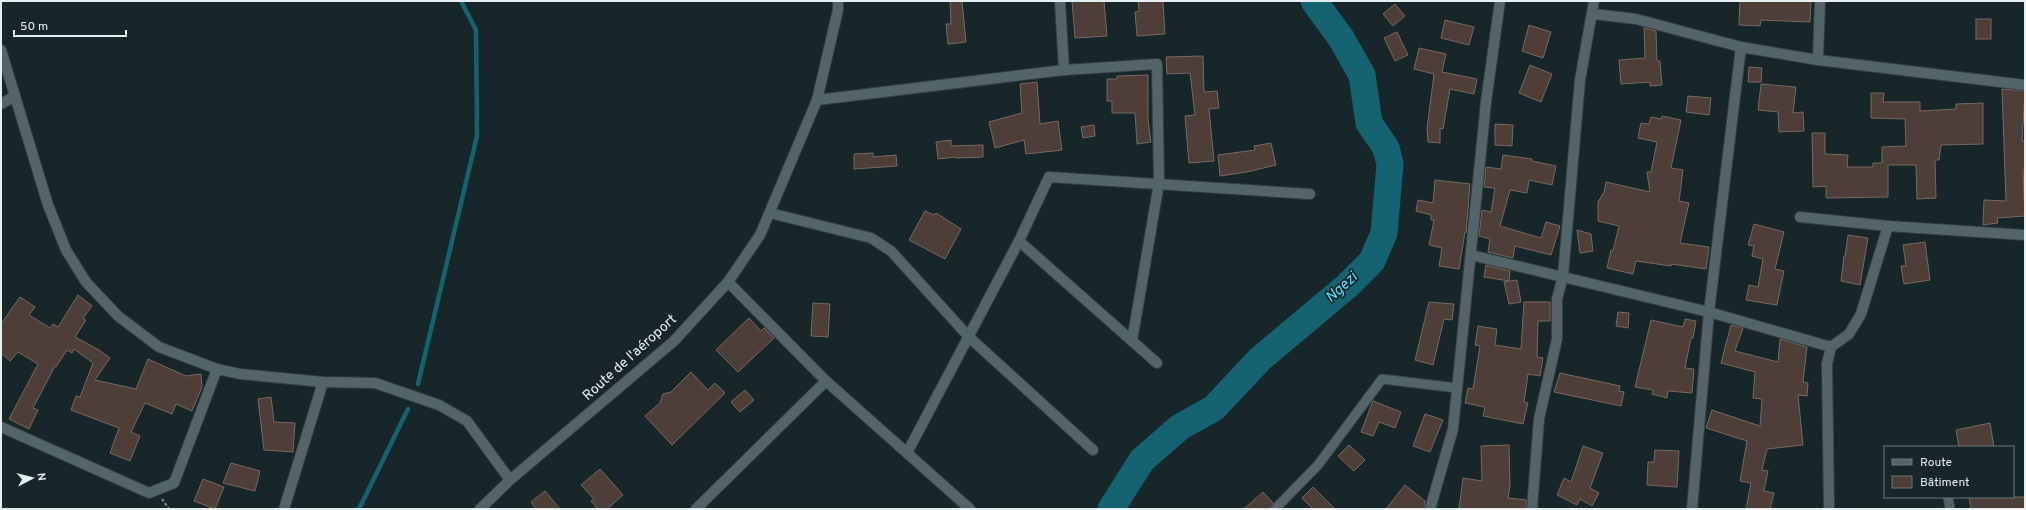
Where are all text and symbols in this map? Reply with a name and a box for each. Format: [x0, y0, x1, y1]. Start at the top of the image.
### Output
scale bar [14, 12, 126, 38]
text: 50 m [20, 19, 48, 35]
water label: Ngezi [1322, 268, 1363, 307]
street label: Route de l'aéroport [579, 311, 681, 405]
legend [1884, 446, 2014, 498]
text: Route [1920, 455, 1952, 471]
north arrow [12, 458, 52, 498]
text: N [34, 472, 48, 482]
text: Bâtiment [1920, 475, 1970, 491]

